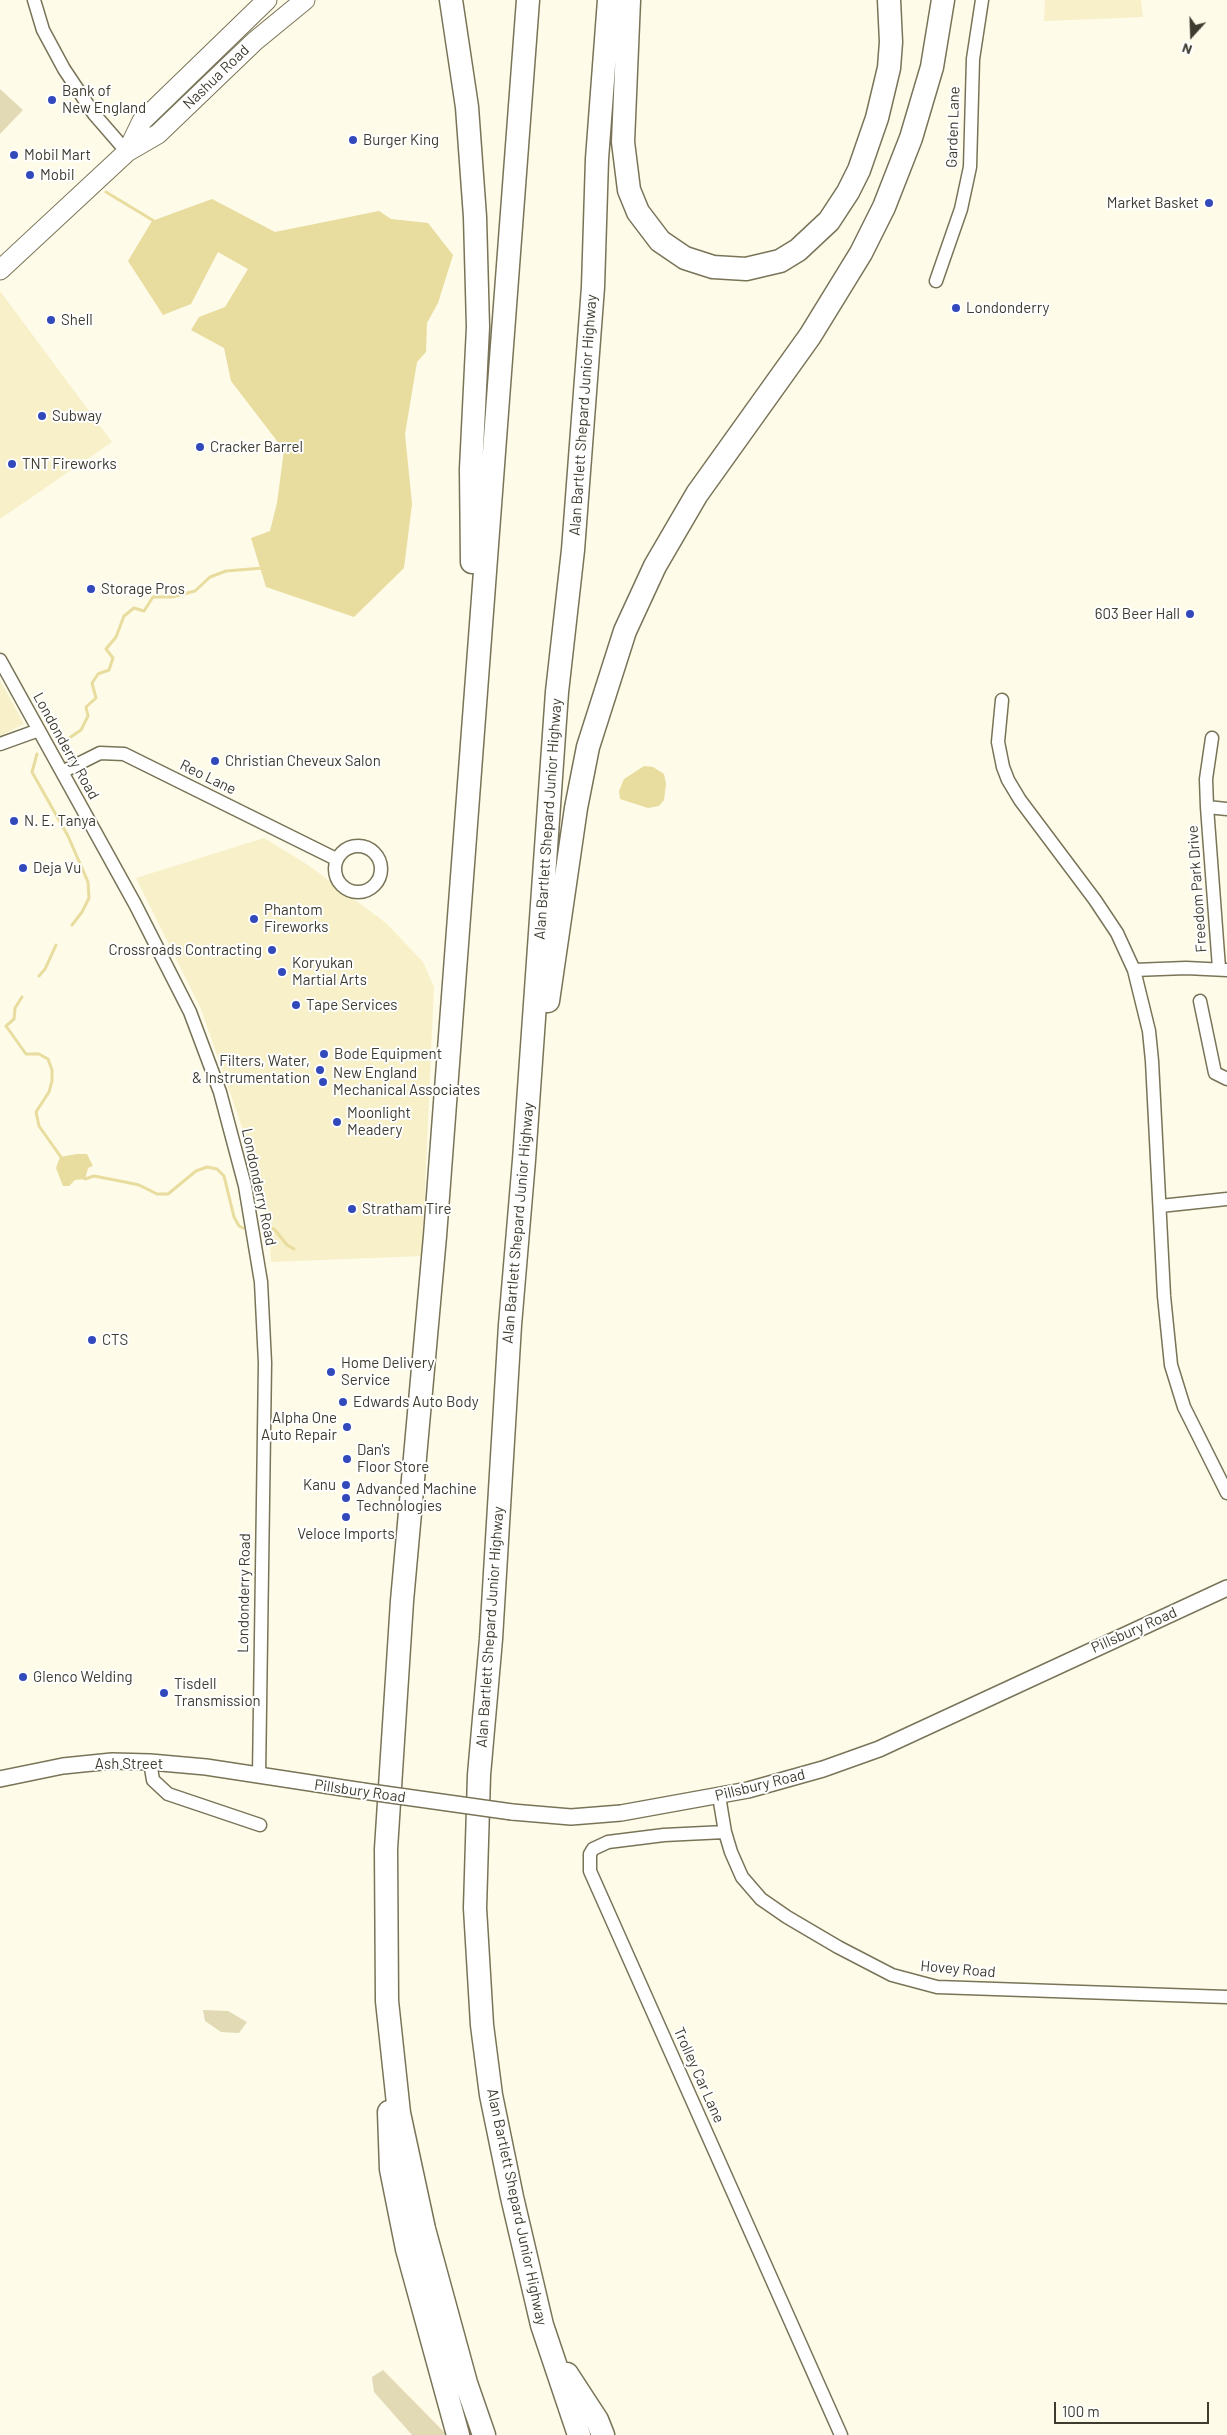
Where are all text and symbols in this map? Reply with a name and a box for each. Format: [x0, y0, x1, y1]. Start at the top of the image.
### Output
north arrow [1167, 10, 1217, 60]
text: N [1179, 40, 1194, 59]
street label: Nashua Road [179, 41, 253, 113]
place label: Bank of New England [62, 82, 146, 117]
street label: Garden Lane [943, 86, 963, 168]
marker: Bank of New England [46, 94, 58, 106]
place label: Burger King [363, 131, 439, 149]
marker: Burger King [347, 134, 359, 146]
place label: Mobil Mart [24, 146, 91, 164]
marker: Mobil Mart [8, 149, 20, 161]
place label: Mobil [40, 166, 74, 184]
marker: Mobil [24, 169, 36, 181]
place label: Market Basket [1107, 194, 1199, 212]
marker: Market Basket [1203, 197, 1215, 209]
street label: Alan Bartlett Shepard Junior Highway [566, 294, 600, 536]
place label: Londonderry [966, 299, 1049, 317]
marker: Londonderry [950, 302, 962, 314]
place label: Shell [61, 311, 93, 329]
marker: Shell [45, 314, 57, 326]
place label: Subway [52, 407, 102, 425]
marker: Subway [36, 410, 48, 422]
place label: Cracker Barrel [210, 438, 303, 456]
marker: Cracker Barrel [194, 441, 206, 453]
place label: TNT Fireworks [22, 455, 117, 473]
marker: TNT Fireworks [6, 458, 18, 470]
place label: Storage Pros [101, 580, 185, 598]
marker: Storage Pros [85, 583, 97, 595]
place label: 603 Beer Hall [1095, 605, 1180, 623]
marker: 603 Beer Hall [1184, 608, 1196, 620]
street label: Londonderry Road [29, 689, 103, 803]
street label: Alan Bartlett Shepard Junior Highway [531, 698, 565, 940]
place label: Christian Cheveux Salon [225, 752, 381, 770]
marker: Christian Cheveux Salon [209, 755, 221, 767]
street label: Reo Lane [177, 756, 239, 798]
place label: N. E. Tanya [24, 812, 96, 830]
marker: N. E. Tanya [8, 815, 20, 827]
street label: Freedom Park Drive [1184, 825, 1210, 953]
place label: Deja Vu [33, 859, 81, 877]
marker: Deja Vu [17, 862, 29, 874]
place label: Phantom Fireworks [264, 901, 328, 936]
marker: Phantom Fireworks [248, 913, 260, 925]
place label: Crossroads Contracting [108, 941, 262, 959]
marker: Crossroads Contracting [266, 944, 278, 956]
place label: Koryukan Martial Arts [292, 954, 367, 989]
marker: Koryukan Martial Arts [276, 966, 288, 978]
place label: Tape Services [306, 996, 398, 1014]
marker: Tape Services [290, 999, 302, 1011]
place label: Bode Equipment [334, 1045, 442, 1063]
marker: Bode Equipment [318, 1048, 330, 1060]
place label: Filters, Water, & Instrumentation [192, 1052, 310, 1087]
marker: Filters, Water, & Instrumentation [314, 1064, 326, 1076]
place label: New England Mechanical Associates [333, 1064, 480, 1099]
marker: New England Mechanical Associates [317, 1076, 329, 1088]
street label: Alan Bartlett Shepard Junior Highway [498, 1102, 538, 1344]
place label: Moonlight Meadery [347, 1104, 411, 1139]
marker: Moonlight Meadery [331, 1116, 343, 1128]
street label: Londonderry Road [238, 1127, 280, 1247]
place label: Stratham Tire [362, 1200, 451, 1218]
marker: Stratham Tire [346, 1203, 358, 1215]
place label: CTS [102, 1331, 128, 1349]
marker: CTS [86, 1334, 98, 1346]
place label: Home Delivery Service [341, 1354, 434, 1389]
marker: Home Delivery Service [325, 1366, 337, 1378]
place label: Edwards Auto Body [353, 1393, 479, 1411]
marker: Edwards Auto Body [337, 1396, 349, 1408]
place label: Alpha One Auto Repair [261, 1409, 337, 1444]
marker: Alpha One Auto Repair [341, 1421, 353, 1433]
place label: Dan's Floor Store [357, 1441, 429, 1476]
marker: Dan's Floor Store [341, 1453, 353, 1465]
place label: Kanu [303, 1476, 336, 1494]
marker: Kanu [340, 1479, 352, 1491]
place label: Advanced Machine Technologies [356, 1480, 477, 1515]
marker: Advanced Machine Technologies [340, 1492, 352, 1504]
street label: Alan Bartlett Shepard Junior Highway [473, 1506, 507, 1748]
marker: Veloce Imports [340, 1511, 352, 1523]
place label: Veloce Imports [297, 1525, 395, 1543]
street label: Londonderry Road [234, 1533, 254, 1653]
street label: Pillsbury Road [1088, 1603, 1180, 1657]
place label: Glenco Welding [33, 1668, 133, 1686]
marker: Glenco Welding [17, 1671, 29, 1683]
place label: Tisdell Transmission [174, 1675, 261, 1710]
marker: Tisdell Transmission [158, 1687, 170, 1699]
street label: Ash Street [95, 1755, 163, 1773]
street label: Pillsbury Road [713, 1765, 807, 1805]
street label: Pillsbury Road [313, 1776, 407, 1806]
street label: Hovey Road [920, 1957, 996, 1981]
street label: Trolley Car Lane [670, 2024, 728, 2126]
street label: Alan Bartlett Shepard Junior Highway [483, 2087, 551, 2327]
scale bar [1057, 2392, 1212, 2424]
text: 100 m [1062, 2402, 1100, 2420]

